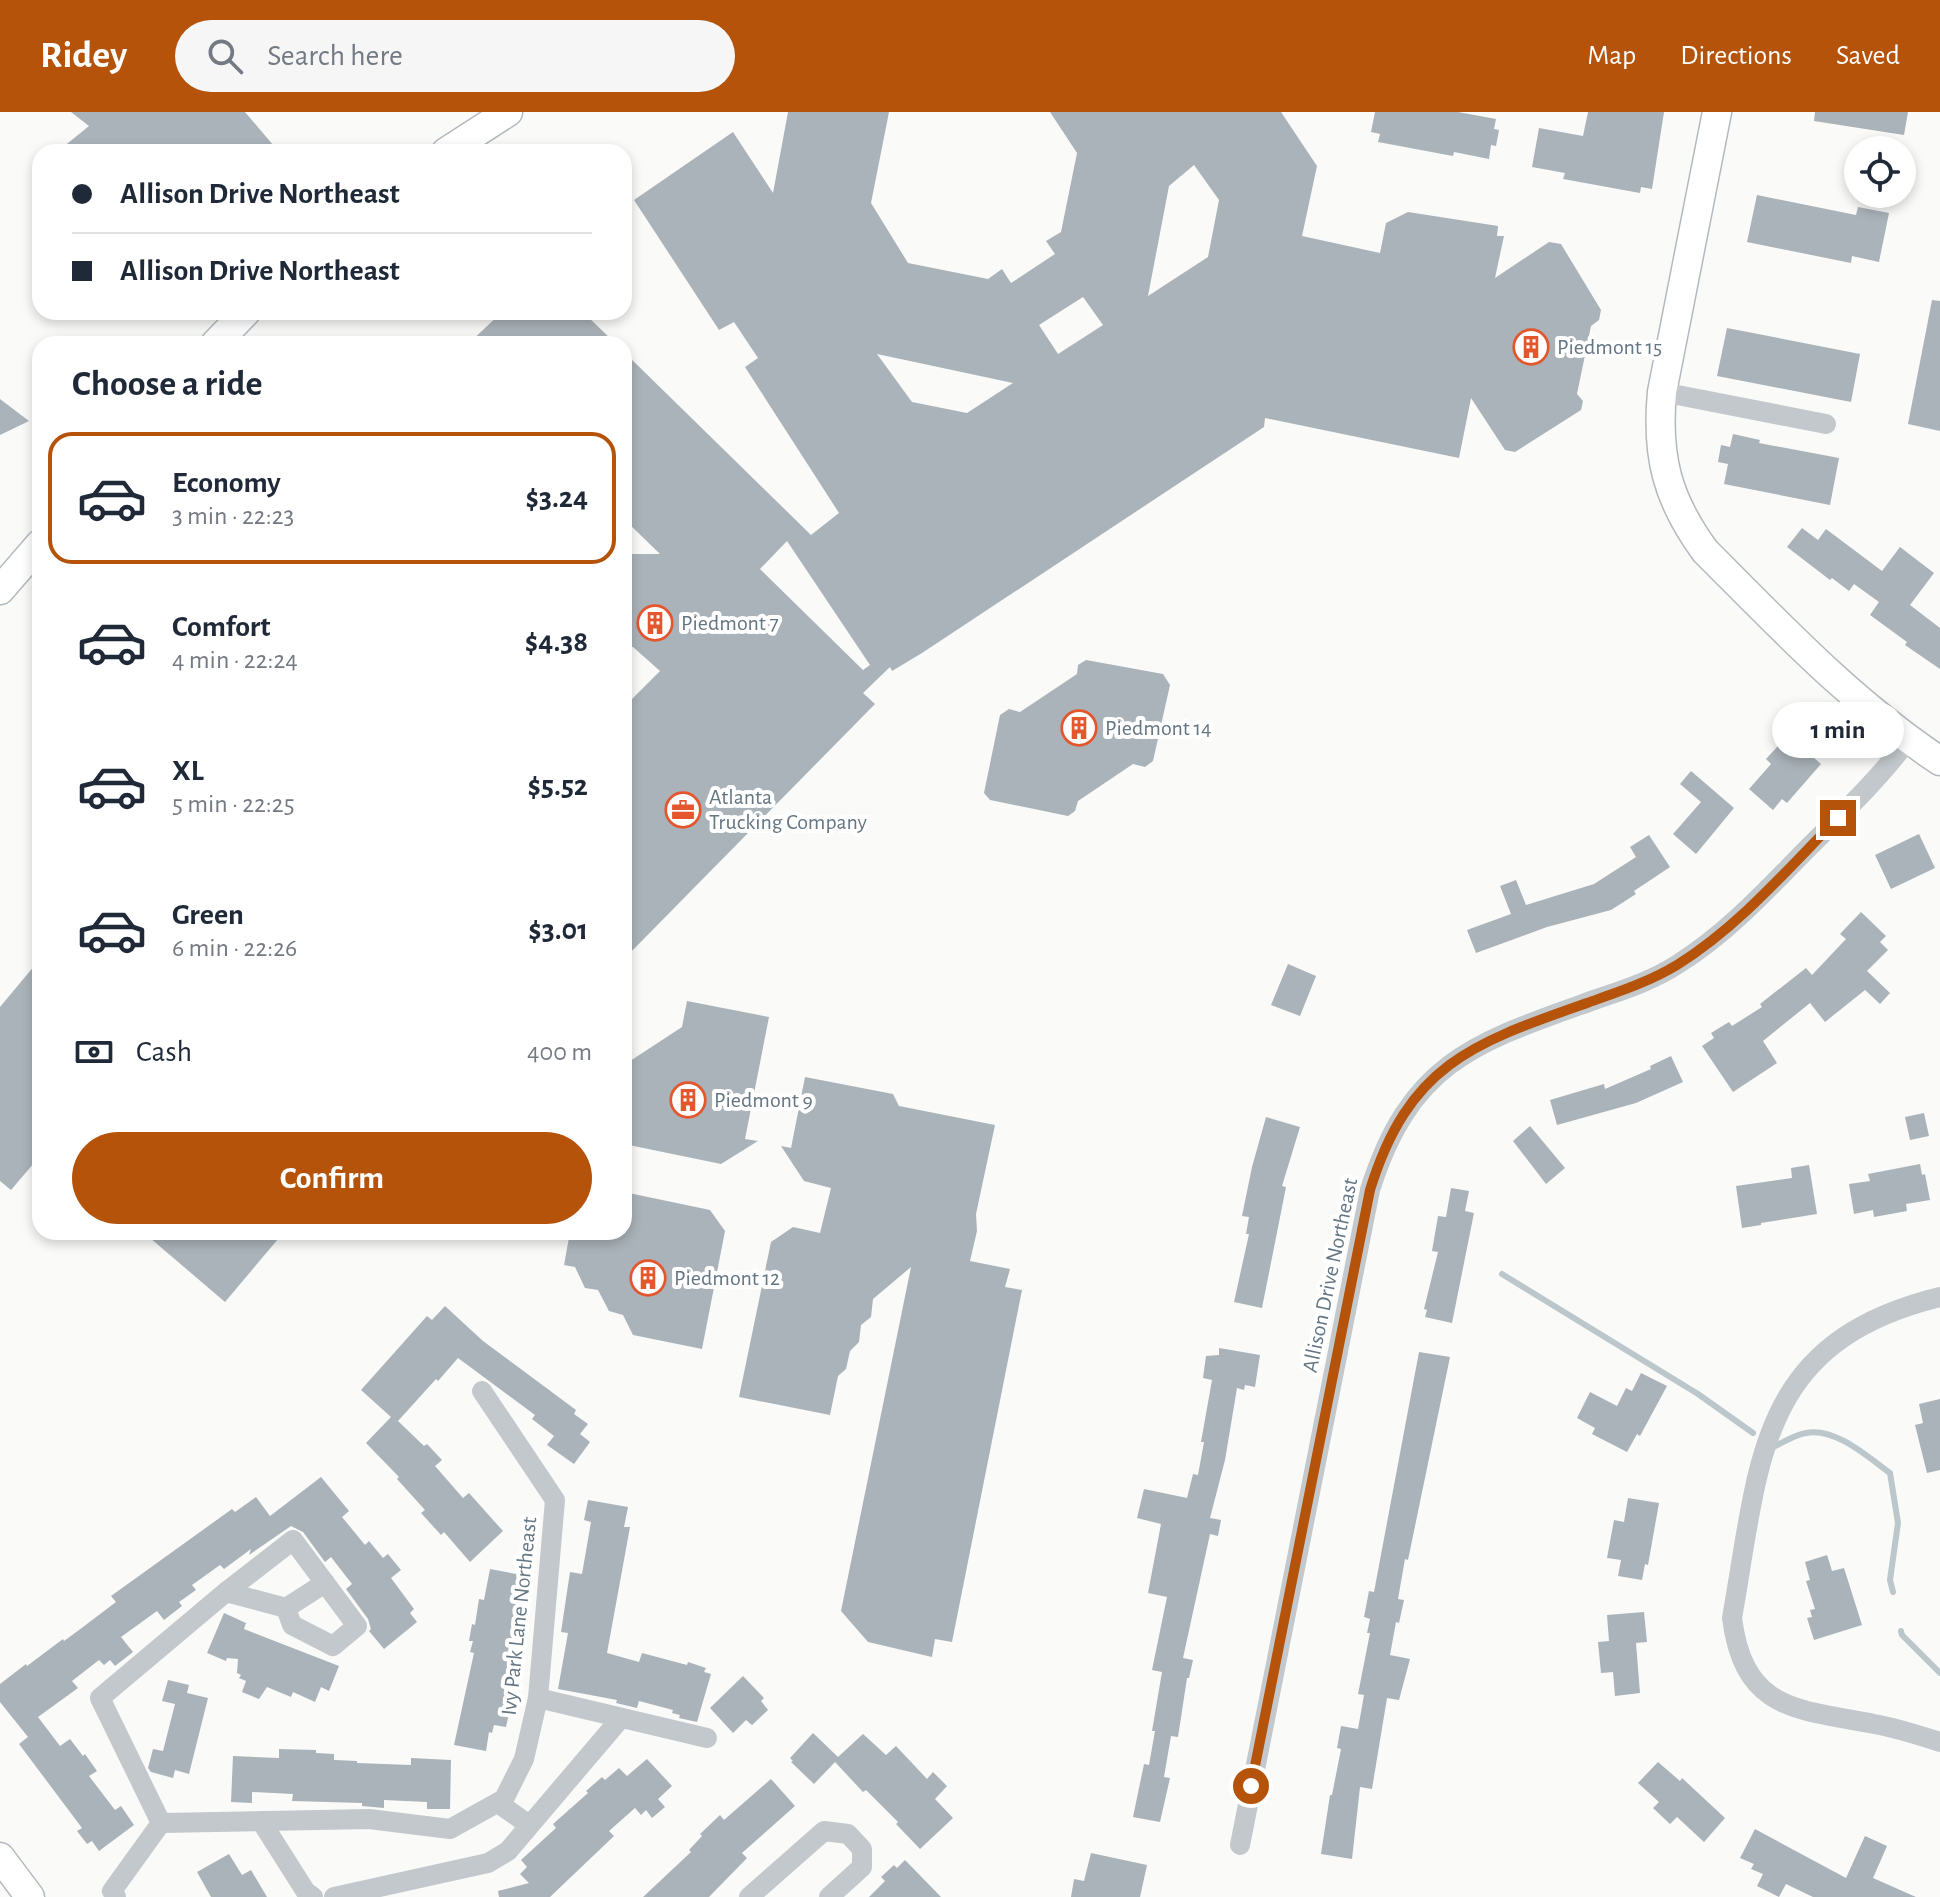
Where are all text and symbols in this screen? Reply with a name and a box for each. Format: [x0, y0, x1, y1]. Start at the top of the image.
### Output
search box [175, 20, 735, 92]
icon: search [203, 34, 247, 78]
text: Ridey [40, 37, 127, 75]
text: Search here [267, 41, 403, 71]
text: Map [1587, 42, 1636, 70]
text: Directions [1680, 42, 1792, 70]
text: Saved [1836, 42, 1900, 70]
map controls [1844, 136, 1916, 208]
button: locate [1844, 136, 1916, 208]
text: Allison Drive Northeast [120, 179, 400, 209]
text: Allison Drive Northeast [120, 256, 400, 286]
building icon: Piedmont 15 [1512, 328, 1550, 366]
place label: Piedmont 15 [1557, 336, 1662, 358]
text: Choose a ride [72, 366, 262, 402]
icon: car [76, 462, 148, 534]
text: Economy [172, 468, 281, 498]
text: $3.24 [525, 483, 588, 513]
text: 3 min · 22:23 [172, 503, 294, 529]
building icon: Piedmont 7 [636, 604, 674, 642]
icon: car [76, 606, 148, 678]
text: Comfort [172, 612, 271, 642]
place label: Piedmont 7 [681, 612, 779, 634]
text: $4.38 [525, 627, 588, 657]
text: 4 min · 22:24 [172, 647, 298, 673]
callout: 1 min [1772, 702, 1904, 758]
building icon: Piedmont 14 [1060, 709, 1098, 747]
place label: Piedmont 14 [1105, 717, 1212, 739]
text: 1 min [1811, 717, 1865, 743]
icon: car [76, 750, 148, 822]
text: XL [172, 756, 204, 786]
text: $5.52 [528, 771, 588, 801]
place label: Atlanta Trucking Company [709, 786, 867, 833]
text: 5 min · 22:25 [172, 791, 295, 817]
office icon: Atlanta Trucking Company [664, 791, 702, 829]
route end [1820, 800, 1856, 836]
icon: car [76, 894, 148, 966]
text: Green [172, 900, 244, 930]
text: $3.01 [528, 915, 588, 945]
text: 6 min · 22:26 [172, 935, 297, 961]
icon: cash [72, 1030, 116, 1074]
text: Cash [136, 1037, 192, 1067]
text: 400 m [527, 1039, 592, 1065]
building icon: Piedmont 9 [669, 1081, 707, 1119]
place label: Piedmont 9 [714, 1089, 813, 1111]
button: Confirm [72, 1132, 592, 1224]
street label: Allison Drive Northeast [1299, 1176, 1361, 1374]
building icon: Piedmont 12 [629, 1259, 667, 1297]
place label: Piedmont 12 [674, 1267, 780, 1289]
street label: Ivy Park Lane Northeast [498, 1516, 540, 1716]
route start [1233, 1768, 1269, 1804]

